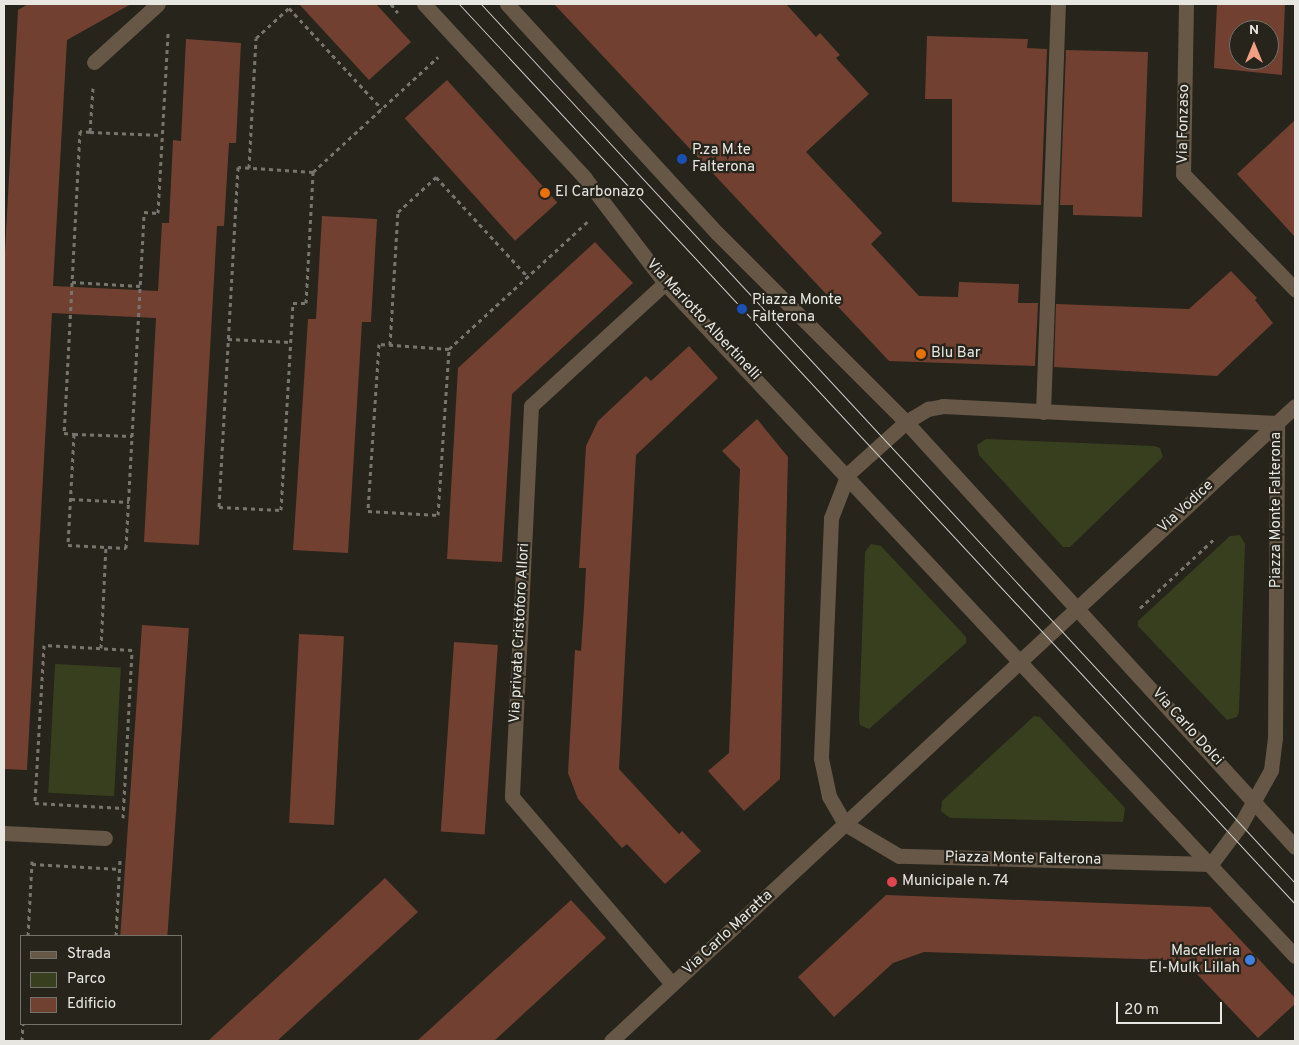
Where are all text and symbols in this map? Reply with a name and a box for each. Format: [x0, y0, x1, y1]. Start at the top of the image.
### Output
north arrow [1229, 20, 1279, 70]
text: N [1249, 22, 1259, 39]
street label: Via Fonzaso [1174, 84, 1194, 164]
place label: P.za M.te Falterona [692, 141, 755, 176]
marker: P.za M.te Falterona [676, 153, 688, 165]
place label: El Carbonazo [555, 184, 644, 202]
marker: El Carbonazo [539, 187, 551, 199]
street label: Via Mariotto Albertinelli [642, 255, 764, 385]
place label: Piazza Monte Falterona [752, 291, 842, 326]
marker: Piazza Monte Falterona [736, 303, 748, 315]
place label: Blu Bar [931, 345, 981, 363]
marker: Blu Bar [915, 348, 927, 360]
street label: Piazza Monte Falterona [1268, 432, 1286, 588]
street label: Via Vodice [1154, 477, 1218, 537]
street label: Via privata Cristoforo Allori [506, 542, 534, 724]
street label: Via Carlo Dolci [1148, 685, 1226, 769]
street label: Piazza Monte Falterona [945, 849, 1101, 869]
place label: Municipale n. 74 [902, 873, 1009, 891]
marker: Municipale n. 74 [886, 876, 898, 888]
street label: Via Carlo Maratta [679, 887, 777, 979]
legend [20, 935, 182, 1025]
place label: Macelleria El-Mulk Lillah [1149, 942, 1240, 977]
text: Strada [67, 945, 111, 964]
marker: Macelleria El-Mulk Lillah [1244, 954, 1256, 966]
text: Parco [67, 970, 106, 989]
scale bar [1119, 992, 1225, 1024]
text: Edificio [67, 995, 116, 1014]
text: 20 m [1124, 1001, 1159, 1020]

